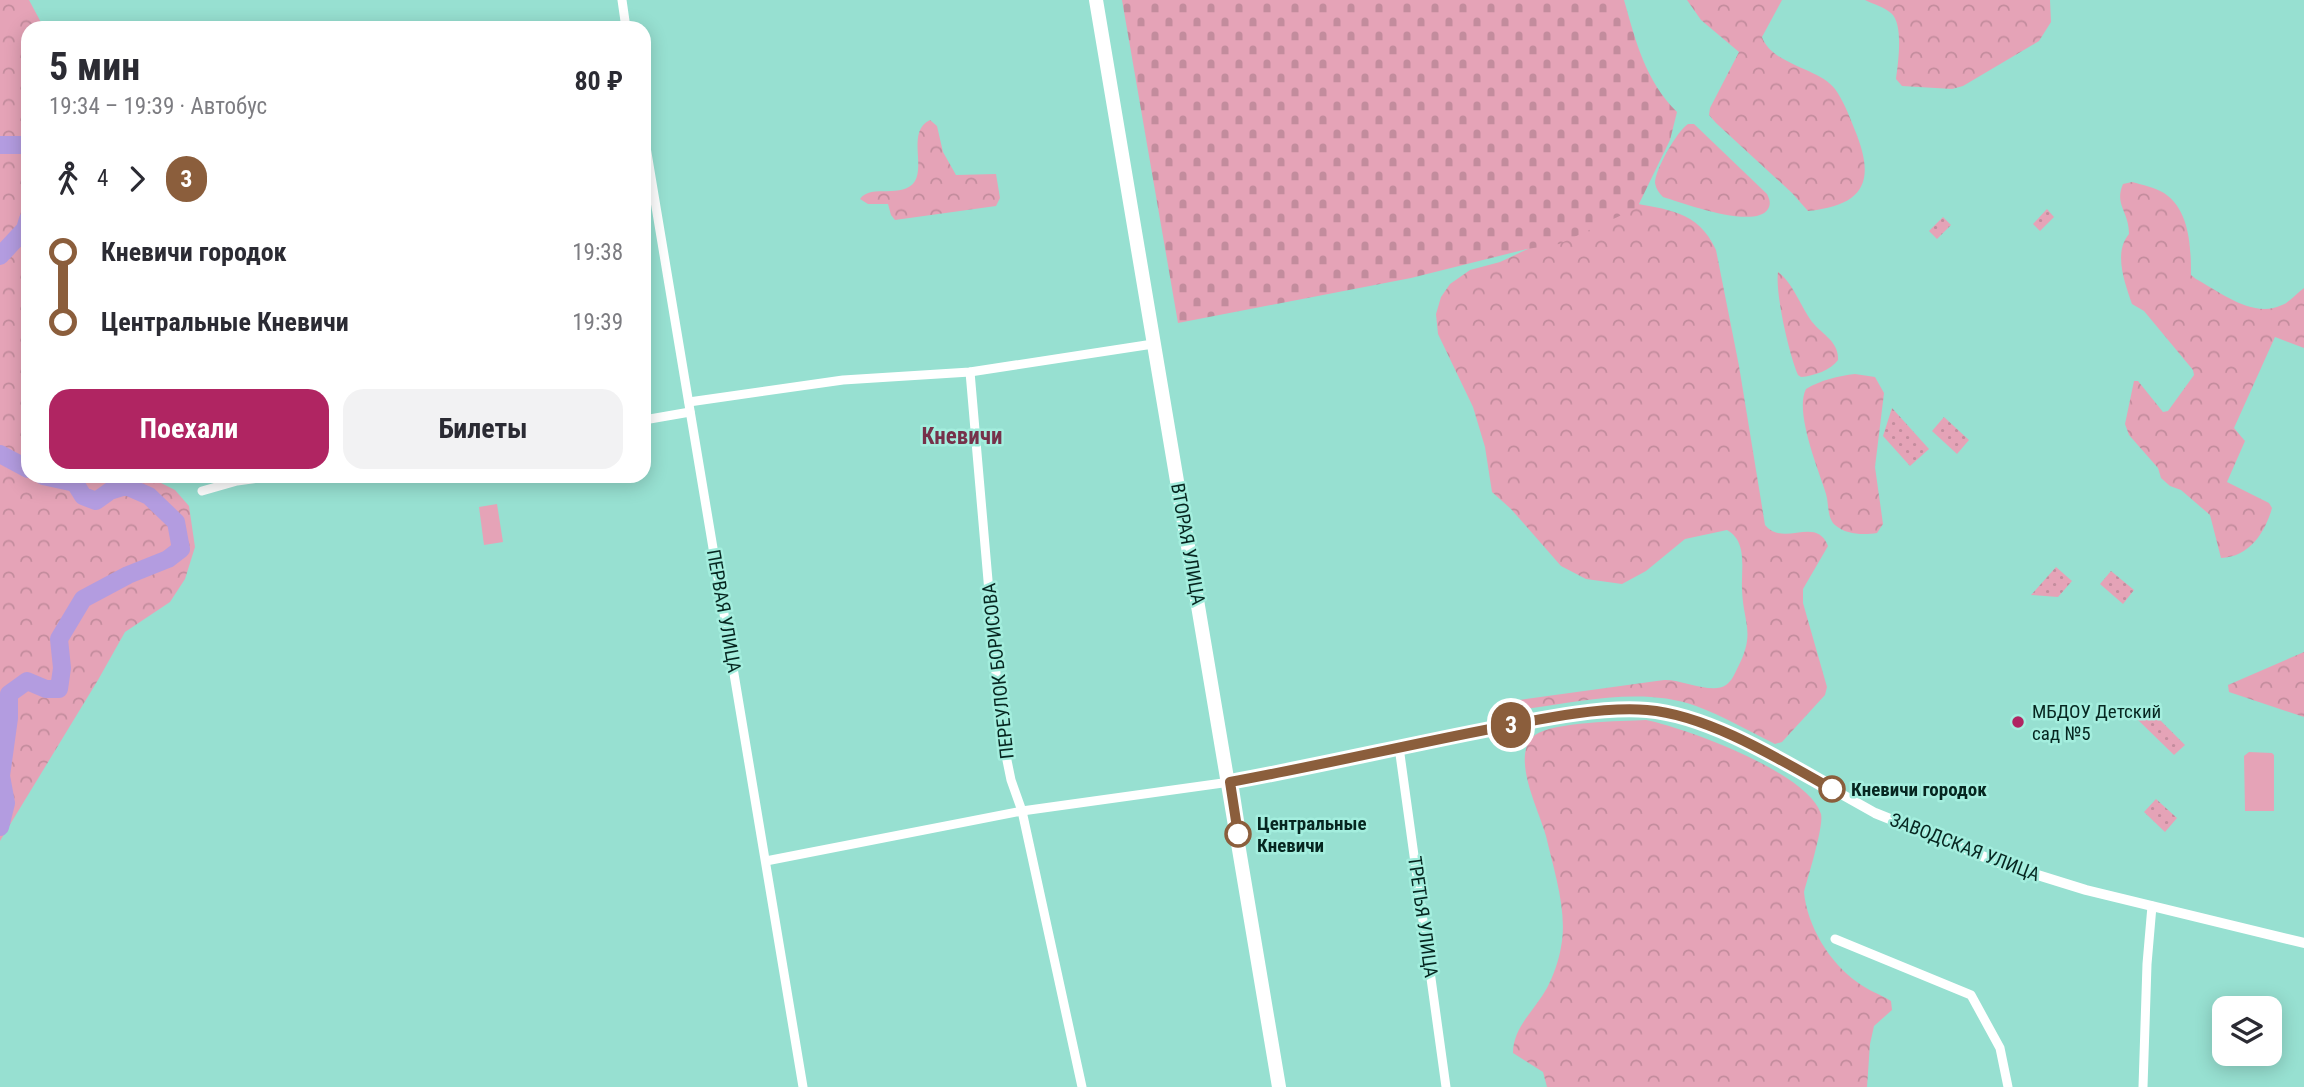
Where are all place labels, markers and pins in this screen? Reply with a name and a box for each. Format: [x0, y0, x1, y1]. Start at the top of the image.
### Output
place label: МБДОУ Детский сад №5 [2032, 700, 2161, 745]
marker: МБДОУ Детский сад №5 [2010, 714, 2026, 730]
marker: Кневичи городок [1819, 776, 1845, 802]
place label: Кневичи городок [1851, 778, 1987, 801]
place label: Центральные Кневичи [1257, 812, 1367, 857]
marker: Центральные Кневичи [1225, 821, 1251, 847]

